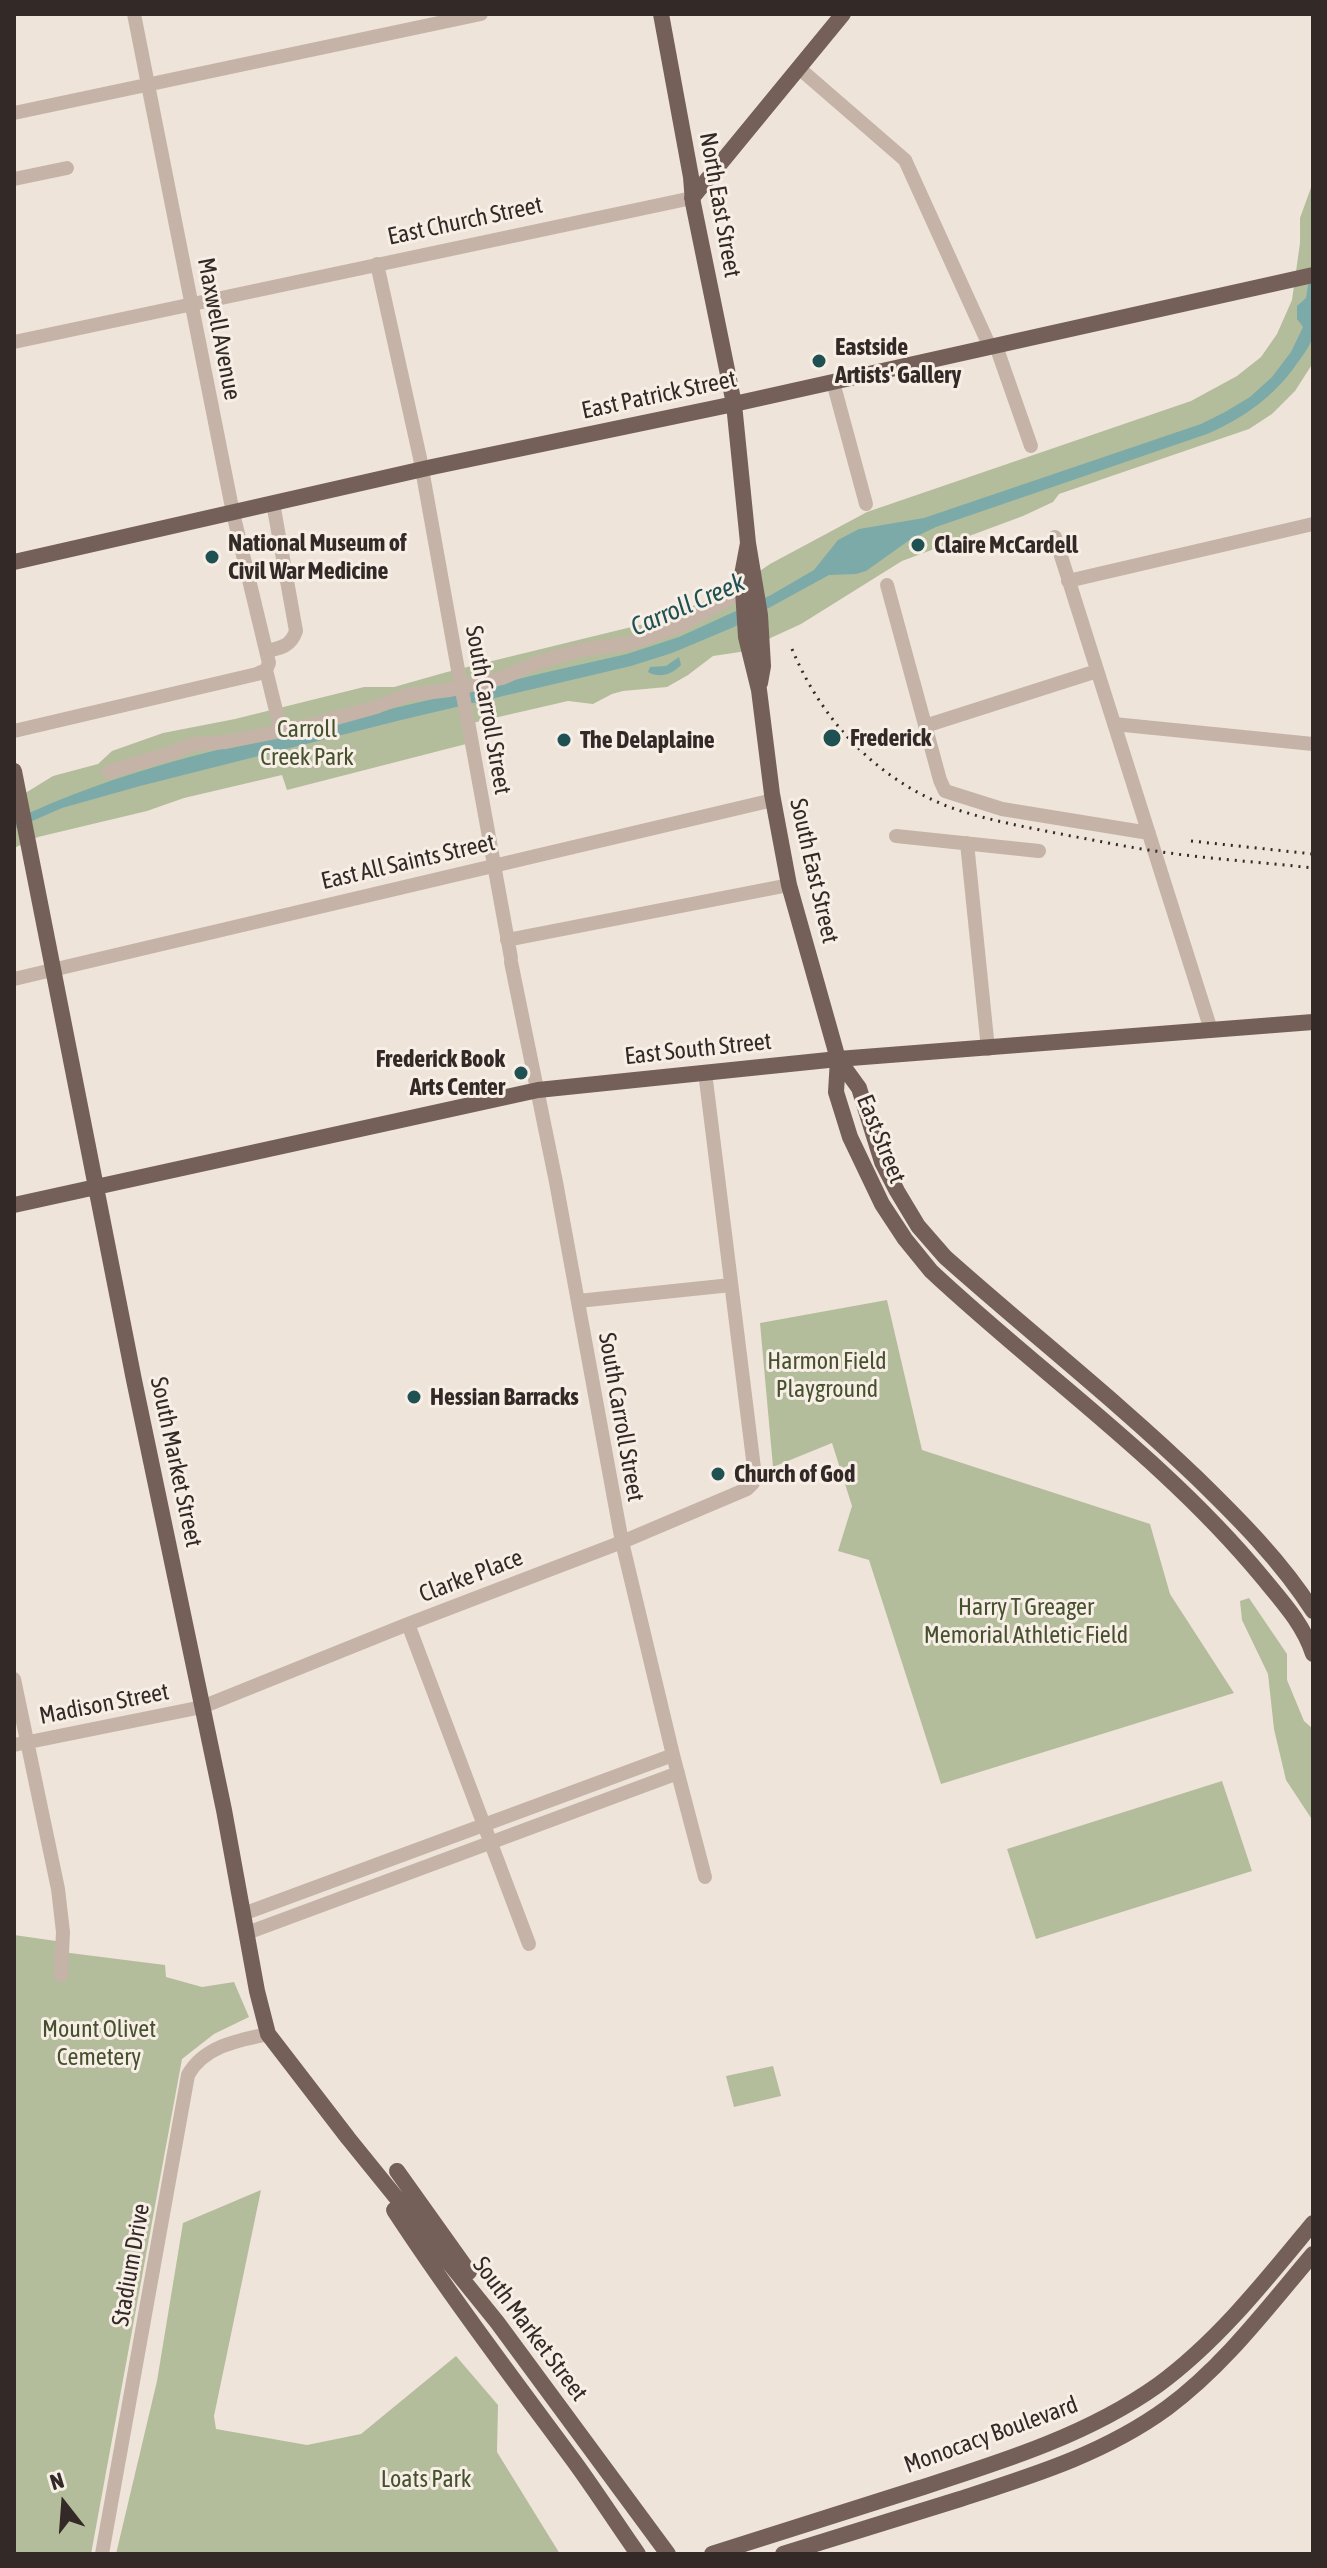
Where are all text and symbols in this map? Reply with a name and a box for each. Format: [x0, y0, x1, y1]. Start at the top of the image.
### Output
street label: North East Street [693, 130, 747, 280]
street label: East Church Street [385, 191, 545, 251]
street label: Maxwell Avenue [191, 255, 247, 403]
place label: Eastside Artists' Gallery [835, 333, 961, 389]
marker: Eastside Artists' Gallery [810, 352, 828, 370]
street label: East Patrick Street [579, 365, 739, 425]
place label: National Museum of Civil War Medicine [228, 529, 407, 585]
place label: Claire McCardell [934, 531, 1078, 559]
marker: Claire McCardell [909, 536, 927, 554]
marker: National Museum of Civil War Medicine [203, 548, 221, 566]
water label: Carroll Creek [626, 567, 750, 643]
street label: South Carroll Street [459, 623, 517, 797]
park label: Carroll Creek Park [260, 715, 354, 771]
place label: Frederick [850, 724, 931, 752]
place label: The Delaplaine [580, 726, 715, 754]
marker: Frederick [821, 727, 843, 749]
marker: The Delaplaine [555, 731, 573, 749]
street label: South East Street [783, 796, 845, 946]
street label: East All Saints Street [318, 828, 498, 896]
street label: East South Street [623, 1027, 773, 1071]
place label: Frederick Book Arts Center [376, 1045, 505, 1101]
marker: Frederick Book Arts Center [512, 1064, 530, 1082]
street label: East Street [850, 1091, 912, 1187]
street label: South Carroll Street [592, 1330, 650, 1504]
park label: Harmon Field Playground [767, 1347, 887, 1403]
street label: South Market Street [144, 1374, 208, 1550]
place label: Hessian Barracks [430, 1383, 579, 1411]
marker: Hessian Barracks [405, 1388, 423, 1406]
place label: Church of God [734, 1460, 855, 1488]
marker: Church of God [709, 1465, 727, 1483]
street label: Clarke Place [415, 1543, 527, 1609]
park label: Harry T Greager Memorial Athletic Field [924, 1593, 1128, 1649]
street label: Madison Street [37, 1677, 171, 1731]
park label: Mount Olivet Cemetery [42, 2015, 156, 2071]
street label: Stadium Drive [106, 2202, 156, 2328]
street label: South Market Street [466, 2251, 594, 2407]
street label: Monocacy Boulevard [900, 2390, 1082, 2480]
north arrow [24, 2464, 104, 2544]
park label: Loats Park [381, 2465, 471, 2493]
text: N [47, 2467, 67, 2495]

